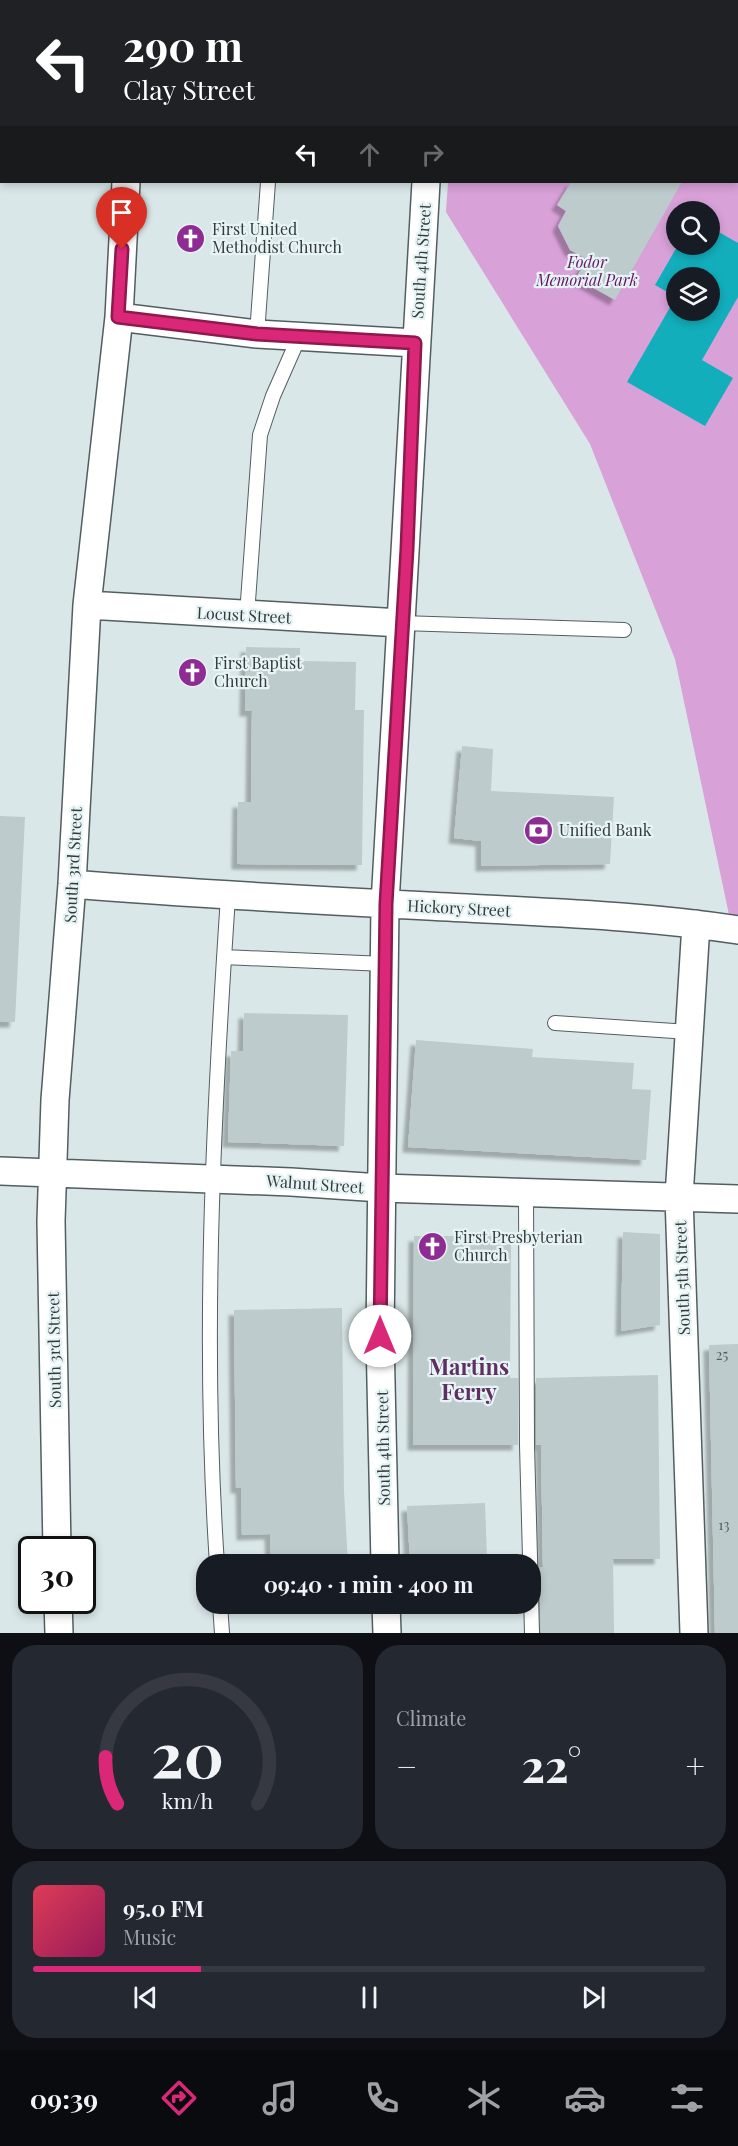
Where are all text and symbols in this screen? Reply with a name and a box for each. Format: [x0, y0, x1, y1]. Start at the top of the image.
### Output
text: 290 m [123, 17, 243, 73]
icon: left [24, 24, 102, 102]
text: Clay Street [123, 71, 255, 107]
icon: left [290, 138, 323, 171]
icon: ahead [353, 138, 386, 171]
icon: right [416, 138, 449, 171]
pin [96, 187, 147, 249]
icon: arrive [105, 196, 138, 229]
map controls [666, 201, 720, 321]
button: search [666, 201, 720, 255]
street label: South 4th Street [406, 202, 435, 319]
place label: First United Methodist Church [212, 218, 342, 257]
church icon: First United Methodist Church [175, 222, 207, 254]
park label: Fodor Memorial Park [535, 251, 638, 290]
button: layers [666, 267, 720, 321]
street label: Locust Street [196, 602, 292, 627]
place label: First Baptist Church [214, 652, 302, 691]
church icon: First Baptist Church [177, 656, 209, 688]
street label: South 3rd Street [59, 806, 86, 923]
bank icon: Unified Bank [522, 814, 554, 846]
place label: Unified Bank [559, 819, 652, 840]
street label: Hickory Street [407, 894, 512, 921]
street label: Walnut Street [265, 1170, 365, 1197]
street label: South 5th Street [669, 1220, 694, 1336]
place label: First Presbyterian Church [454, 1226, 583, 1265]
church icon: First Presbyterian Church [417, 1230, 449, 1262]
street label: South 3rd Street [42, 1291, 65, 1408]
position arrow [348, 1304, 412, 1368]
house number: 25 [716, 1345, 728, 1364]
district label: Martins Ferry [429, 1351, 509, 1406]
street label: South 4th Street [371, 1390, 394, 1506]
house number: 13 [718, 1515, 730, 1534]
speed limit sign: 30 [18, 1536, 96, 1614]
text: 09:40 · 1 min · 400 m [264, 1569, 473, 1599]
text: Climate [396, 1704, 466, 1731]
text: 20 [151, 1710, 224, 1794]
text: 22° [522, 1734, 581, 1794]
text: − [396, 1743, 417, 1787]
text: + [686, 1743, 705, 1787]
text: km/h [162, 1786, 214, 1814]
text: 95.0 FM [123, 1893, 204, 1923]
text: Music [123, 1923, 176, 1950]
icon: previous [129, 1981, 162, 2014]
icon: pause [353, 1981, 386, 2014]
icon: next [577, 1981, 610, 2014]
icon: directions [158, 2077, 200, 2119]
icon: music [259, 2077, 301, 2119]
icon: phone [361, 2077, 403, 2119]
icon: climate [463, 2077, 505, 2119]
icon: car [564, 2077, 606, 2119]
icon: filters [666, 2077, 708, 2119]
text: 09:39 [30, 2080, 98, 2116]

